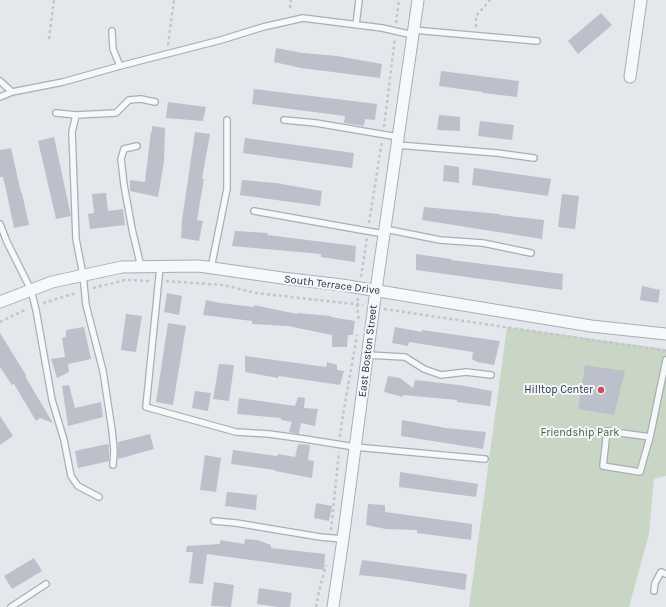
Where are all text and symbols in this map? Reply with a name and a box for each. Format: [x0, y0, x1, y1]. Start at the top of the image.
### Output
street label: South Terrace Drive [283, 273, 381, 297]
street label: East Boston Street [356, 304, 380, 398]
place label: Hilltop Center [524, 383, 593, 397]
marker: Hilltop Center [596, 385, 606, 395]
park label: Friendship Park [541, 426, 619, 440]

